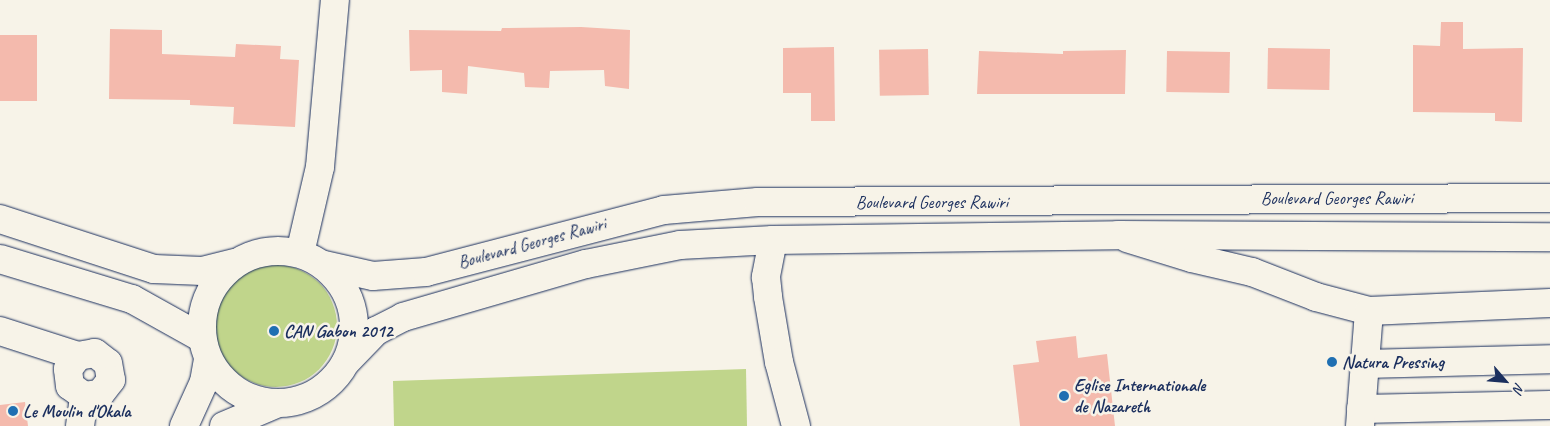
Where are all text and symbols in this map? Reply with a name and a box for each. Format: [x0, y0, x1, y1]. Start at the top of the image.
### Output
street label: Boulevard Georges Rawiri [1261, 187, 1413, 209]
street label: Boulevard Georges Rawiri [856, 191, 1008, 213]
street label: Boulevard Georges Rawiri [455, 213, 609, 273]
place label: CAN Gabon 2012 [284, 320, 392, 342]
marker: CAN Gabon 2012 [268, 325, 280, 337]
place label: Natura Pressing [1342, 351, 1444, 373]
marker: Natura Pressing [1326, 356, 1338, 368]
north arrow [1480, 356, 1530, 406]
place label: Eglise Internationale de Nazareth [1074, 375, 1204, 418]
text: N [1509, 380, 1528, 396]
marker: Eglise Internationale de Nazareth [1058, 390, 1070, 402]
place label: Le Moulin d'Okala [23, 400, 131, 422]
marker: Le Moulin d'Okala [7, 405, 19, 417]

